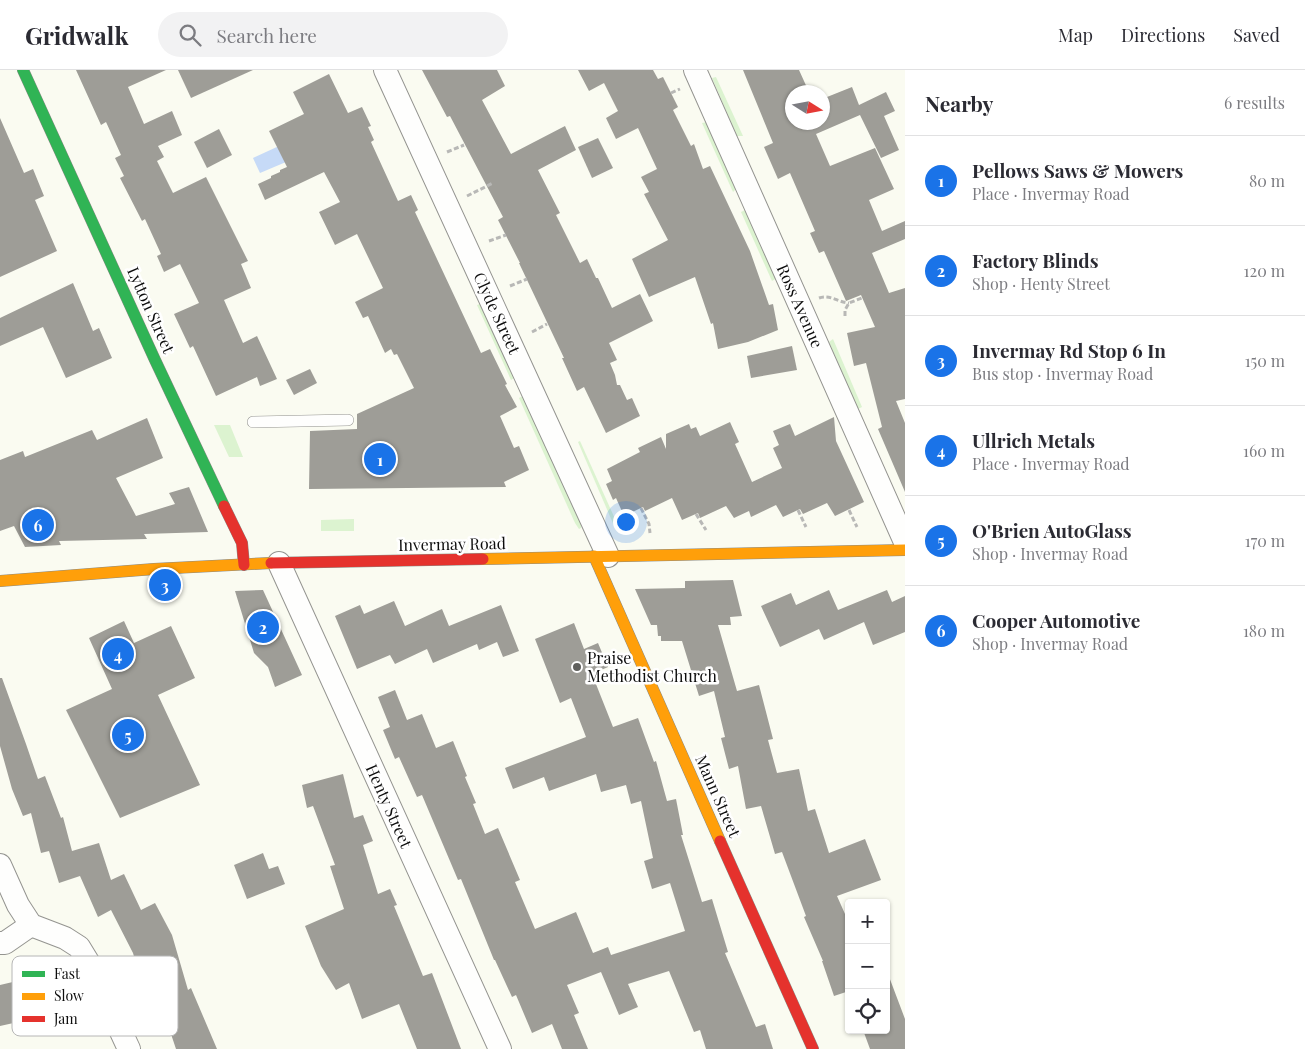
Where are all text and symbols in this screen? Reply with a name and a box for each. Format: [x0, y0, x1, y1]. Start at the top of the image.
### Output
search box [158, 12, 508, 57]
text: Gridwalk [25, 19, 128, 51]
icon: search [176, 21, 204, 49]
text: Search here [216, 22, 317, 48]
text: Map [1058, 23, 1093, 47]
text: Directions [1121, 23, 1205, 47]
text: Saved [1233, 23, 1280, 47]
north arrow [785, 85, 830, 130]
text: Nearby [925, 89, 994, 117]
text: 6 results [1224, 92, 1285, 113]
text: Pellows Saws & Mowers [972, 157, 1183, 183]
text: 1 [938, 170, 944, 191]
text: 80 m [1249, 170, 1285, 191]
text: Place · Invermay Road [972, 183, 1130, 204]
text: Factory Blinds [972, 247, 1099, 273]
text: 2 [937, 260, 945, 281]
text: 120 m [1244, 260, 1285, 281]
street label: Ross Avenue [773, 261, 828, 351]
street label: Lytton Street [123, 263, 180, 357]
street label: Clyde Street [469, 269, 526, 357]
text: Shop · Henty Street [972, 273, 1110, 294]
text: Invermay Rd Stop 6 In [972, 337, 1166, 363]
text: 3 [937, 350, 945, 371]
text: 150 m [1245, 350, 1285, 371]
text: Bus stop · Invermay Road [972, 363, 1153, 384]
text: Ullrich Metals [972, 427, 1095, 453]
pin: 1 [364, 440, 396, 478]
text: 4 [937, 440, 945, 461]
text: 160 m [1243, 440, 1285, 461]
text: Place · Invermay Road [972, 453, 1130, 474]
pin: 6 [22, 506, 54, 544]
your location [613, 509, 639, 535]
text: O'Brien AutoGlass [972, 517, 1132, 543]
text: 5 [937, 530, 945, 551]
text: 170 m [1245, 530, 1285, 551]
street label: Invermay Road [398, 532, 506, 555]
text: Shop · Invermay Road [972, 543, 1128, 564]
pin: 3 [149, 566, 181, 604]
text: Cooper Automotive [972, 607, 1140, 633]
pin: 2 [247, 608, 279, 646]
text: 6 [937, 620, 945, 641]
text: 180 m [1243, 620, 1285, 641]
text: Shop · Invermay Road [972, 633, 1128, 654]
pin: 4 [102, 635, 134, 673]
place label: Praise Methodist Church [587, 647, 717, 686]
marker: Praise Methodist Church [571, 661, 583, 673]
pin: 5 [112, 716, 144, 754]
street label: Mann Street [691, 751, 746, 841]
street label: Henty Street [362, 761, 417, 851]
map controls [845, 899, 890, 1034]
button: + [845, 899, 890, 944]
button: − [845, 944, 890, 989]
legend [12, 956, 178, 1036]
text: Fast [54, 964, 81, 983]
text: Slow [54, 986, 84, 1005]
button: locate [845, 989, 890, 1034]
text: Jam [53, 1009, 78, 1028]

